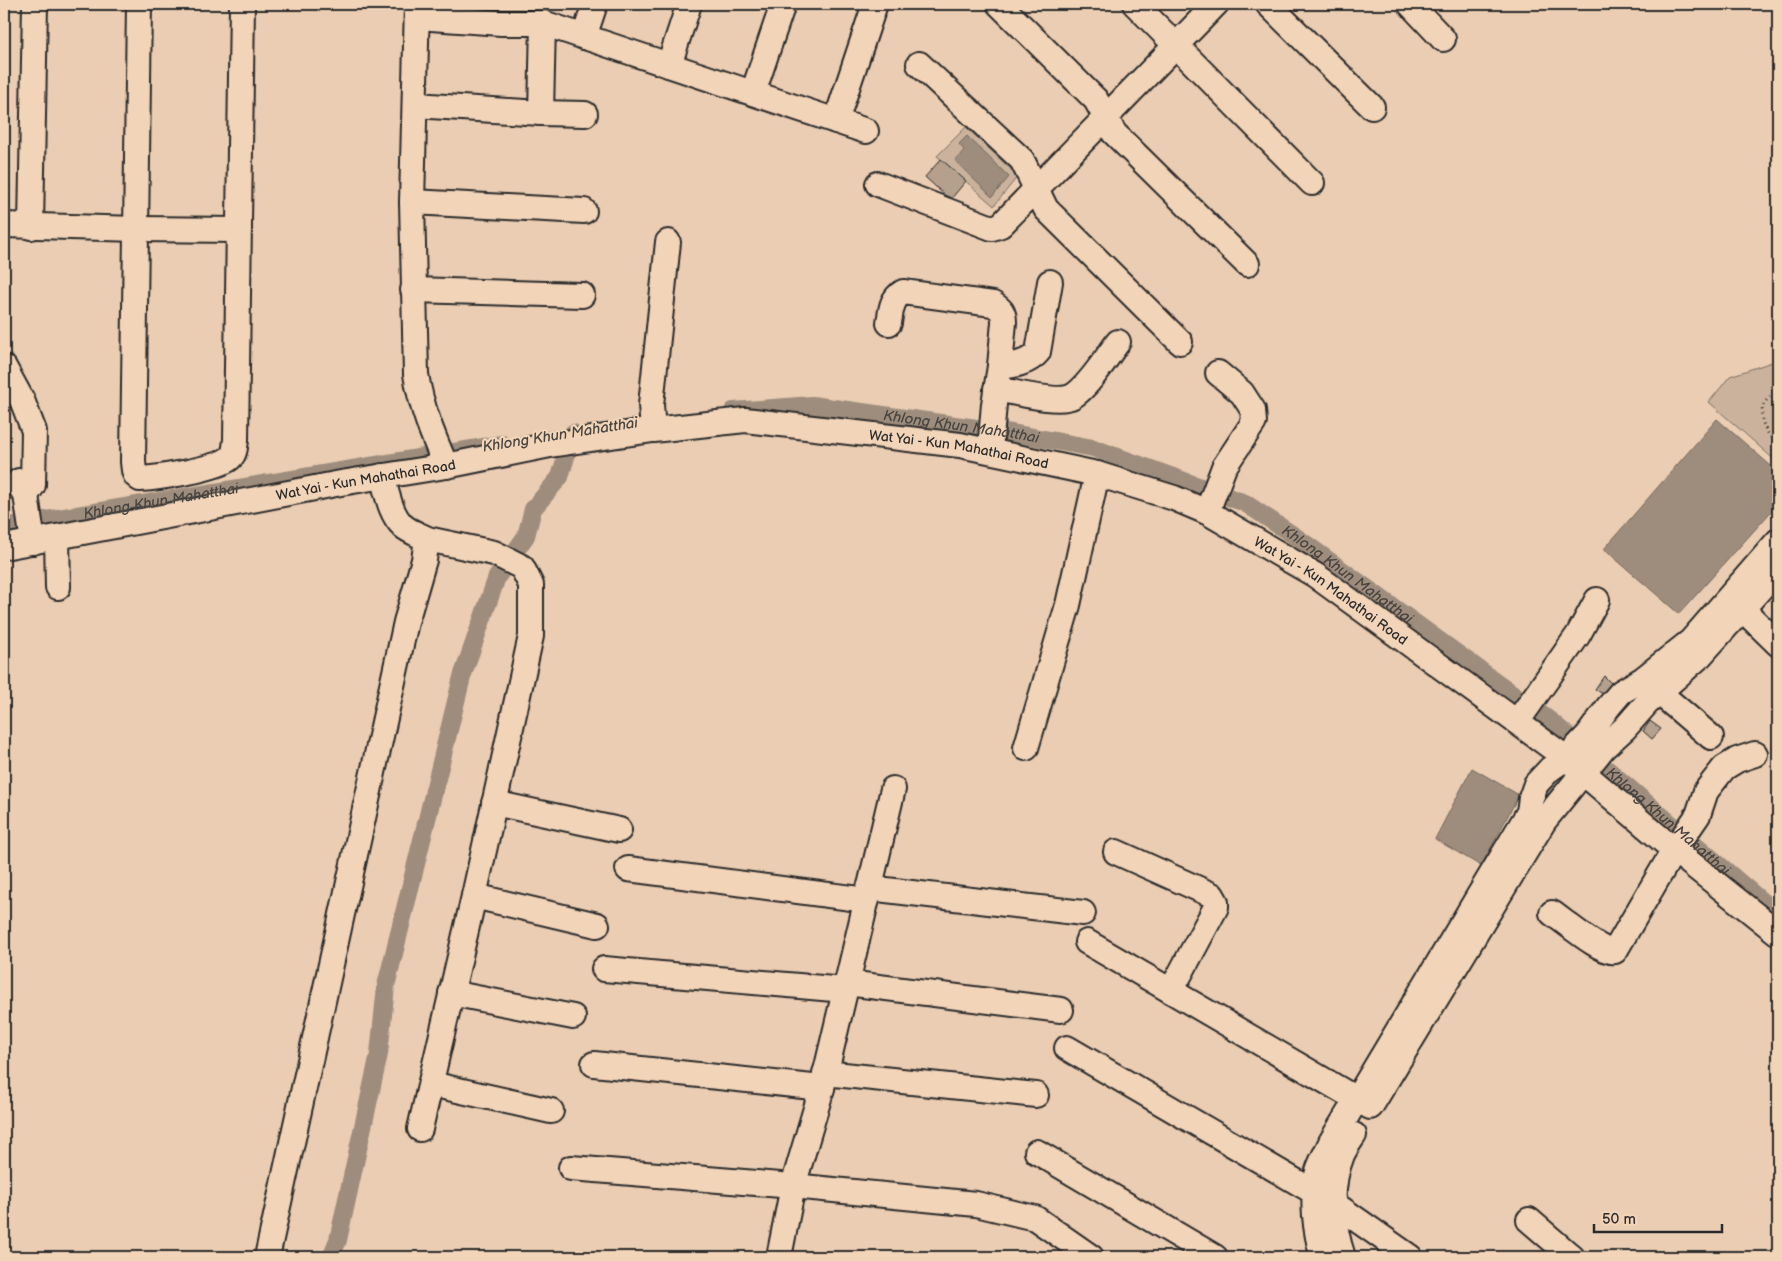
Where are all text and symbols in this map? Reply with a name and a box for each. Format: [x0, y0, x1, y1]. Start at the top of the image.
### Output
water label: Khlong Khun Mahatthai [882, 406, 1041, 447]
water label: Khlong Khun Mahatthai [481, 413, 640, 457]
street label: Wat Yai - Kun Mahathai Road [868, 426, 1050, 472]
street label: Wat Yai - Kun Mahathai Road [275, 456, 457, 504]
water label: Khlong Khun Mahatthai [82, 478, 241, 523]
water label: Khlong Khun Mahatthai [1278, 521, 1417, 628]
street label: Wat Yai - Kun Mahathai Road [1251, 533, 1411, 648]
water label: Khlong Khun Mahatthai [1602, 763, 1734, 880]
scale bar [1594, 1201, 1722, 1233]
text: 50 m [1602, 1210, 1636, 1229]

